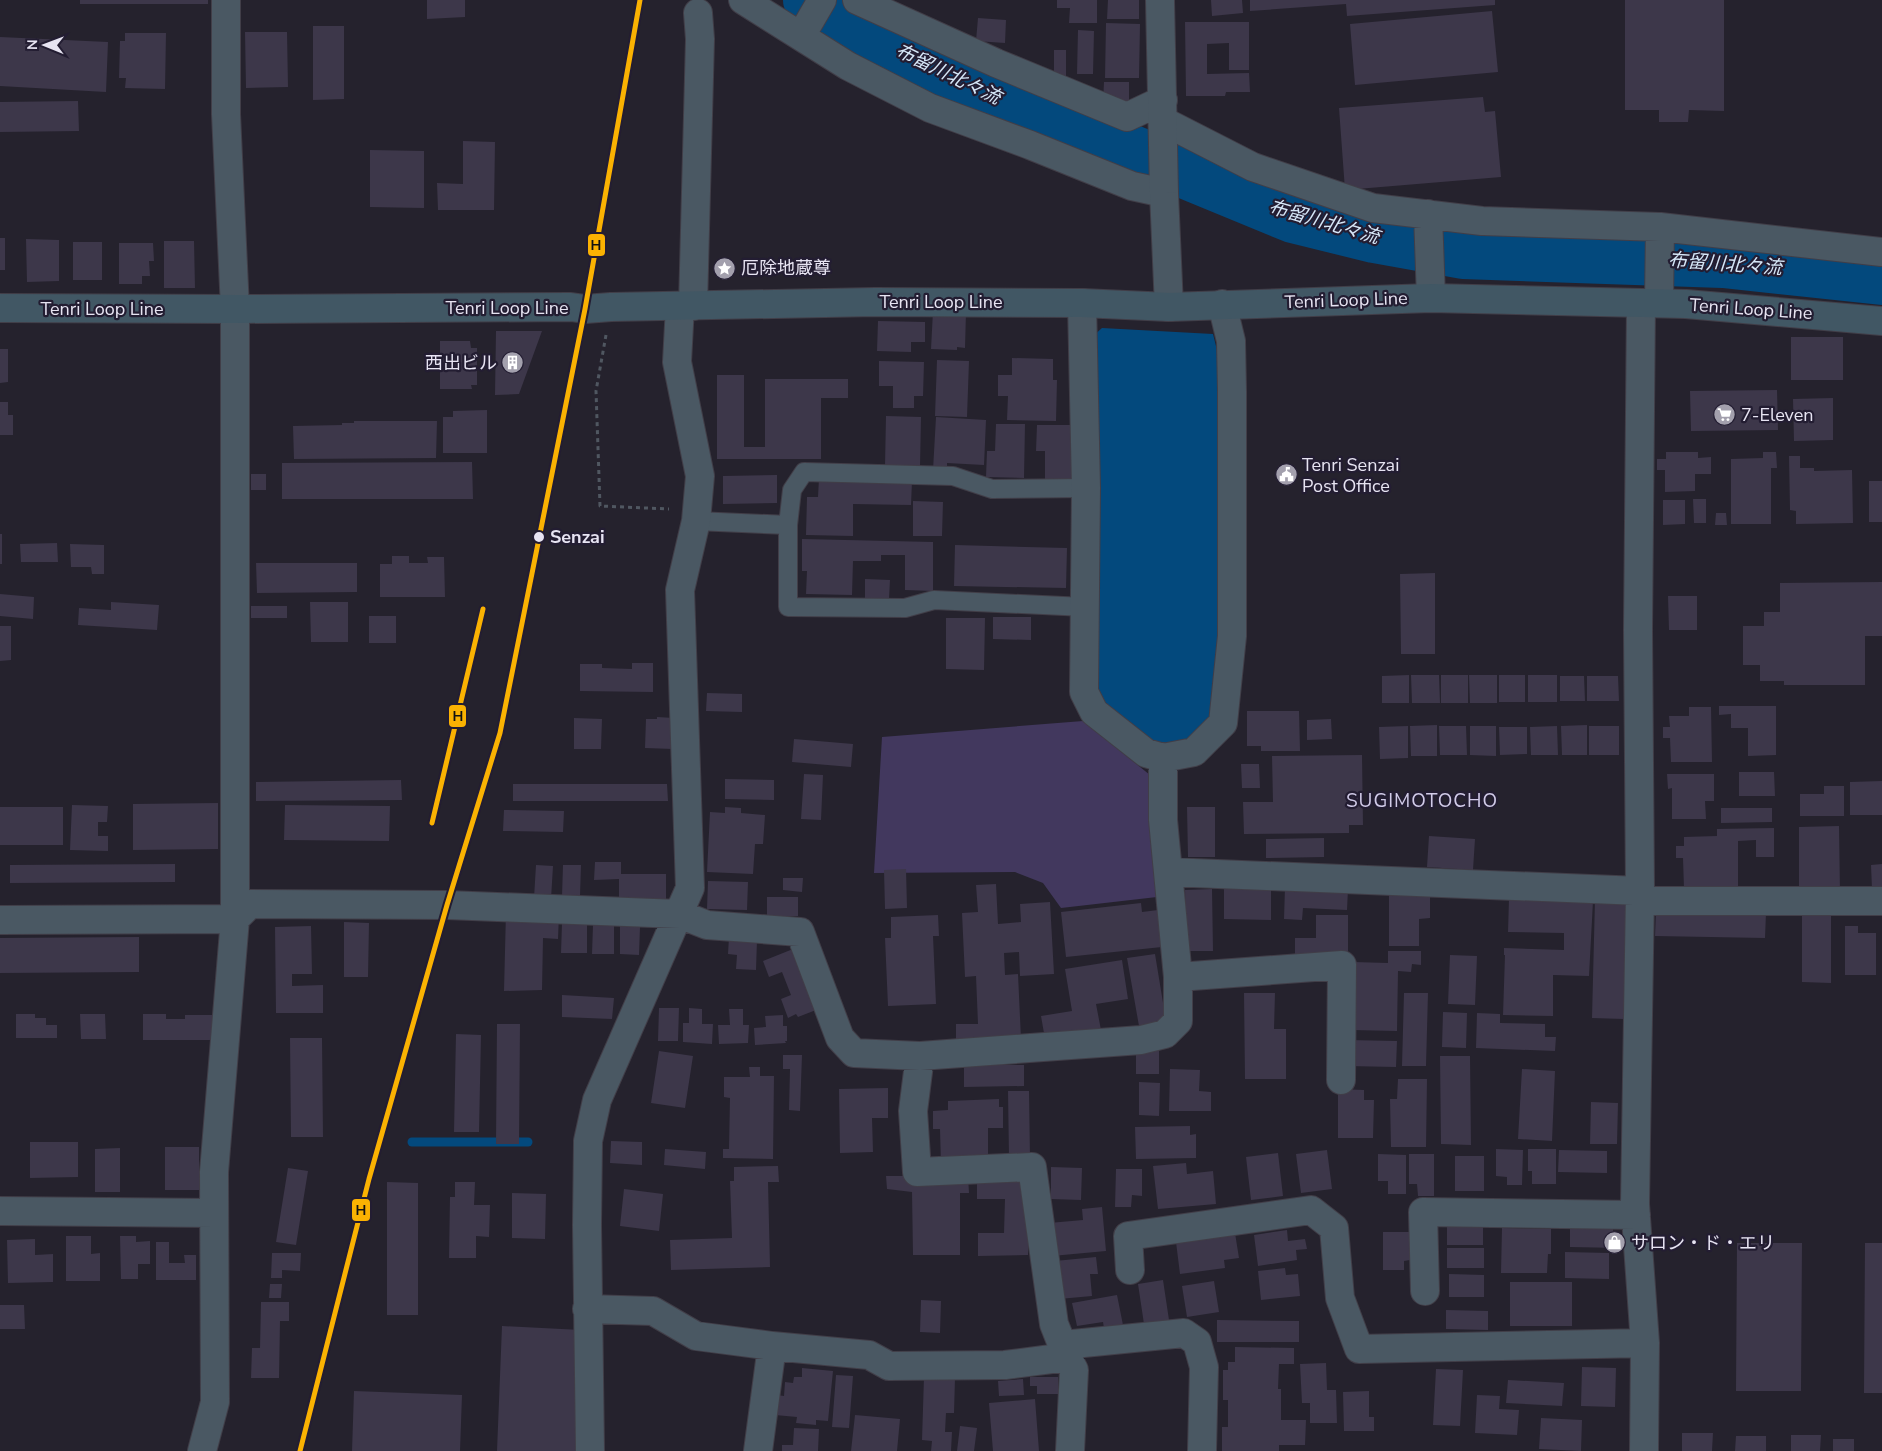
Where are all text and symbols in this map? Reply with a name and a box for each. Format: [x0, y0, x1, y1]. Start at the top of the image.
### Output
north arrow [20, 20, 70, 70]
water label: 布留川北々流 [891, 37, 1008, 112]
text: N [23, 39, 42, 50]
water label: 布留川北々流 [1266, 194, 1385, 251]
line badge: H [587, 233, 606, 257]
text: H [591, 236, 601, 255]
water label: 布留川北々流 [1667, 247, 1786, 281]
place icon: 厄除地蔵尊 [713, 256, 737, 280]
place label: 厄除地蔵尊 [741, 256, 831, 280]
street label: Tenri Loop Line [1284, 286, 1408, 314]
street label: Tenri Loop Line [879, 290, 1003, 314]
street label: Tenri Loop Line [1689, 293, 1813, 325]
street label: Tenri Loop Line [445, 296, 569, 320]
street label: Tenri Loop Line [40, 297, 164, 321]
place label: 西出ビル [425, 351, 497, 375]
building icon: 西出ビル [501, 351, 525, 375]
supermarket icon: 7-Eleven [1713, 403, 1737, 427]
place label: 7-Eleven [1741, 403, 1814, 427]
place label: Tenri Senzai Post Office [1302, 453, 1399, 498]
public building icon: Tenri Senzai Post Office [1274, 463, 1298, 487]
place label: Senzai [550, 525, 605, 549]
marker: Senzai [532, 530, 546, 544]
line badge: H [448, 704, 467, 728]
text: H [453, 707, 463, 726]
district label: SUGIMOTOCHO [1346, 788, 1498, 814]
line badge: H [351, 1198, 371, 1222]
text: H [356, 1201, 366, 1220]
shop icon: サロン・ド・エリ [1603, 1231, 1627, 1255]
place label: サロン・ド・エリ [1631, 1231, 1775, 1255]

